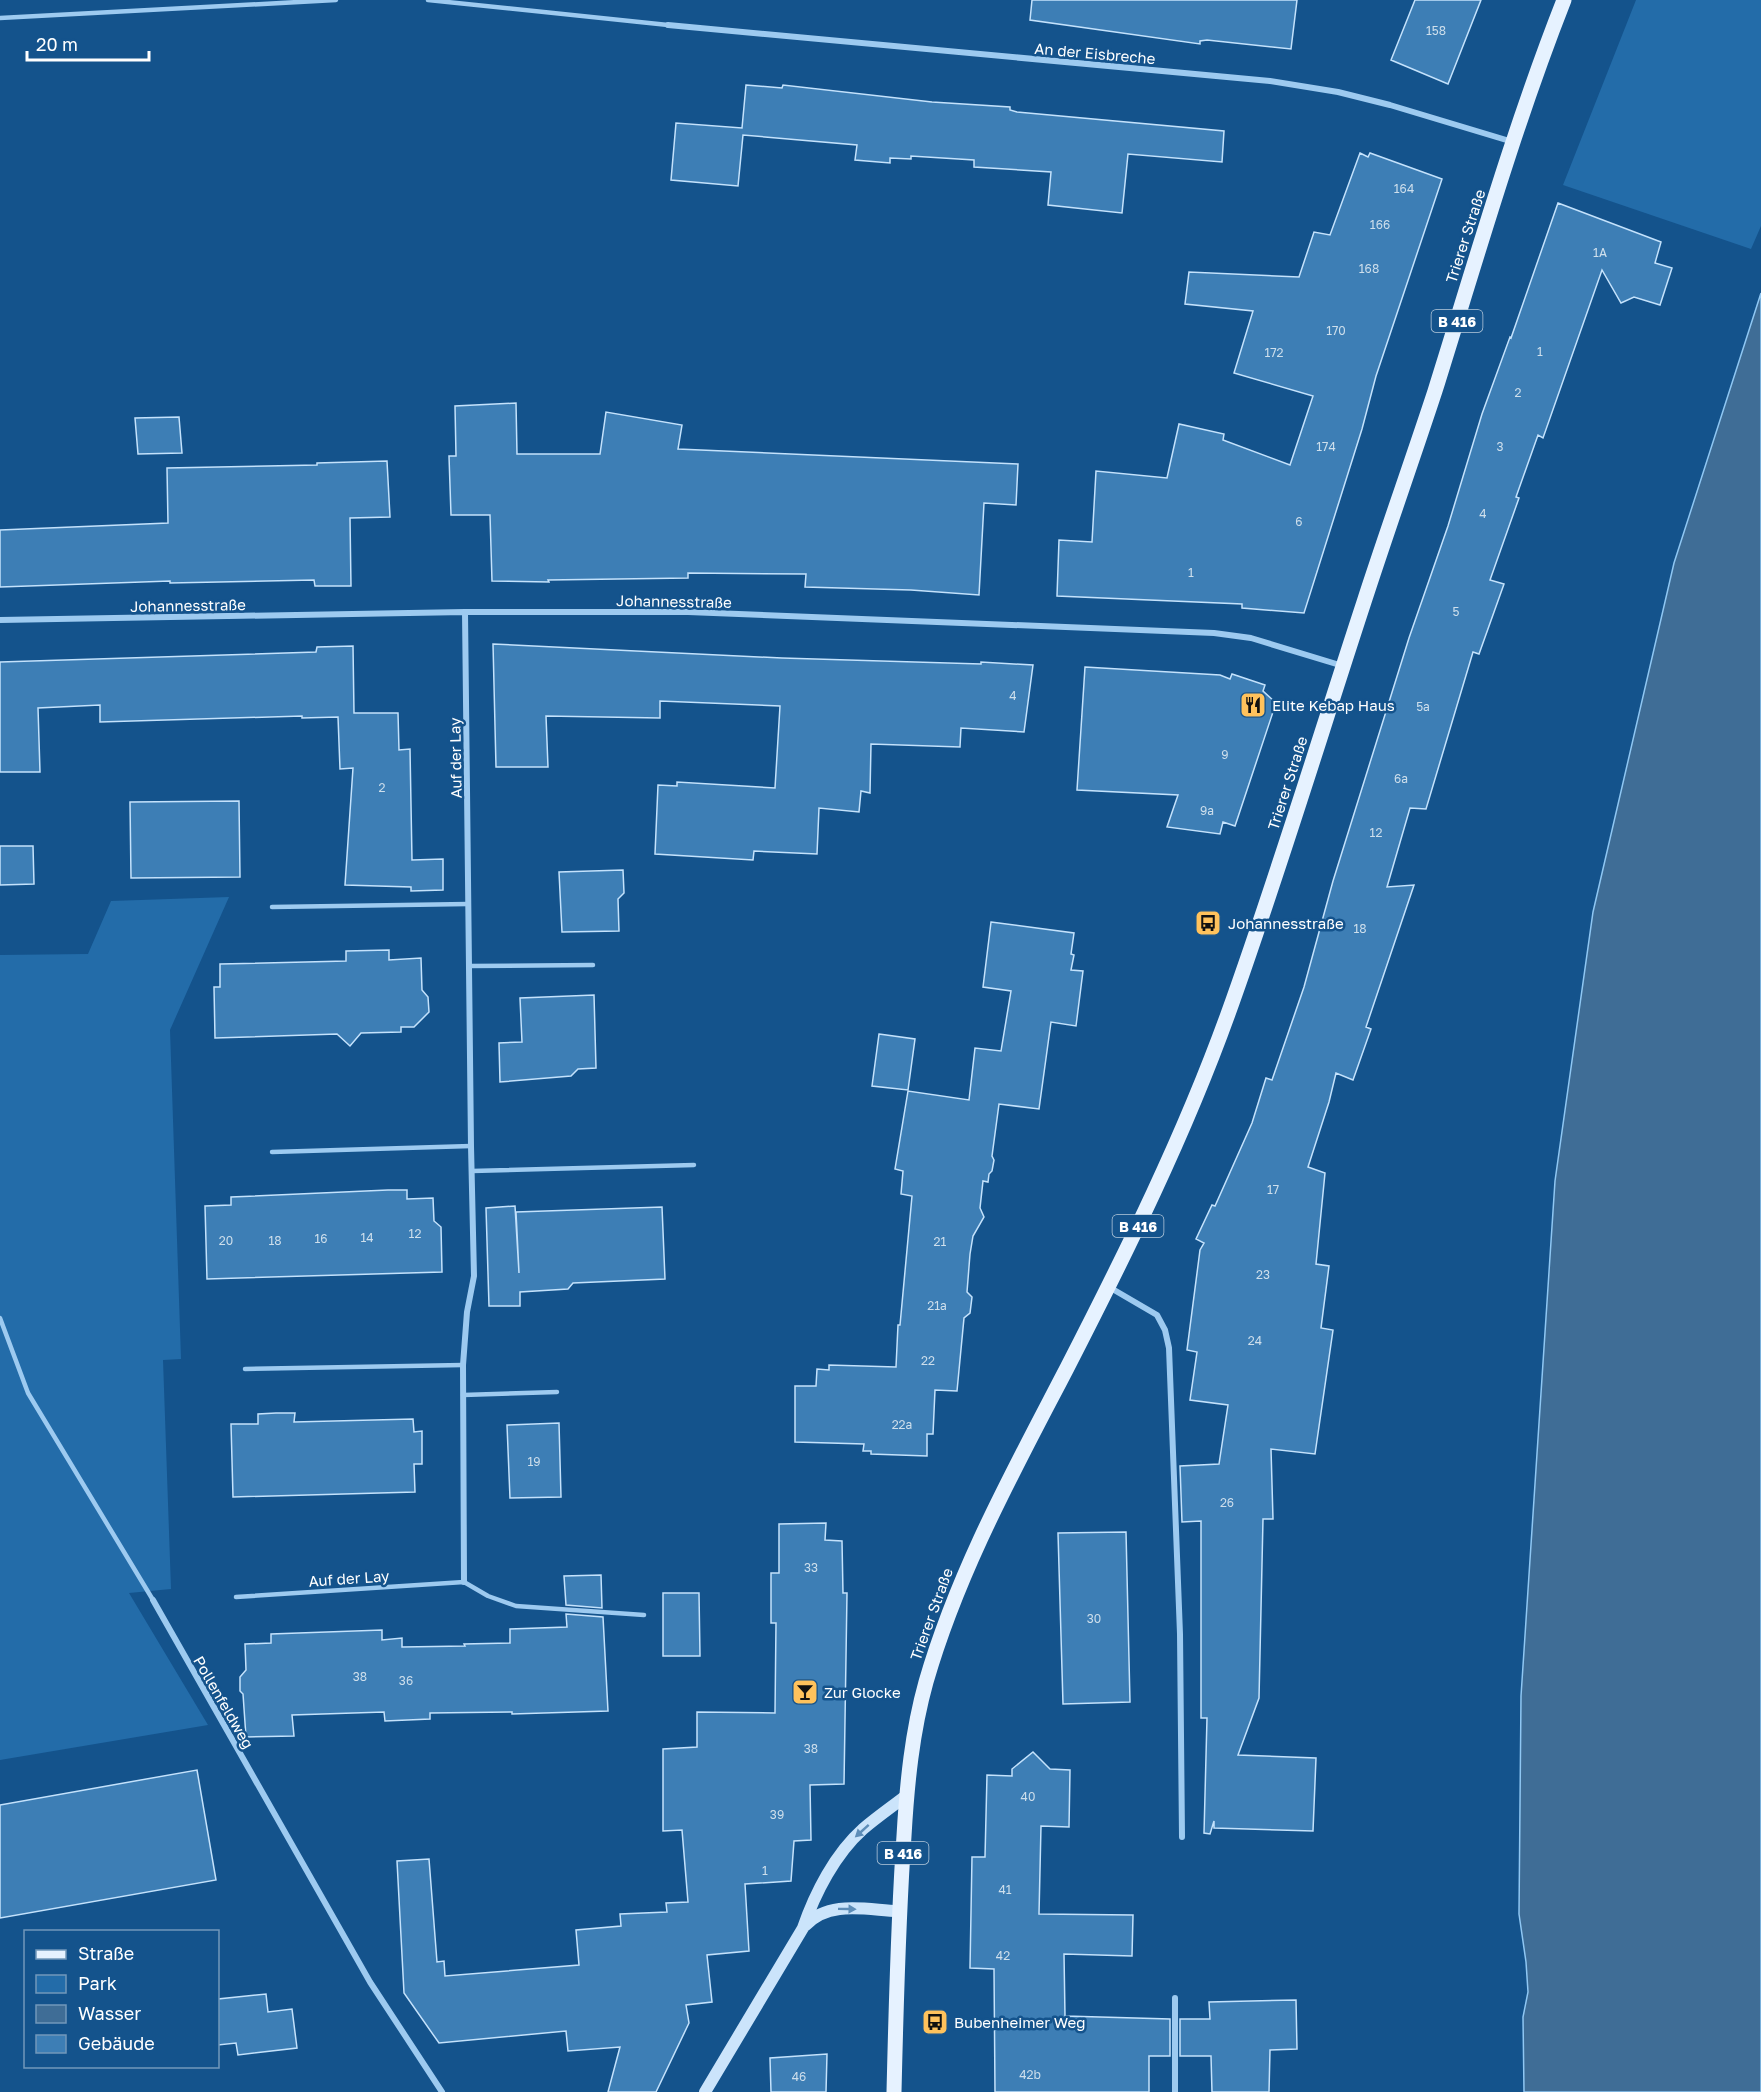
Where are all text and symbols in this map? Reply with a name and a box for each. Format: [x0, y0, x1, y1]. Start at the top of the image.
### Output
house number: 158 [1426, 23, 1446, 38]
scale bar [27, 24, 148, 62]
text: 20 m [36, 33, 78, 55]
street label: An der Eisbreche [1034, 39, 1157, 67]
house number: 164 [1394, 181, 1414, 196]
street label: Trierer Straße [1441, 187, 1489, 285]
house number: 166 [1370, 217, 1390, 232]
house number: 1A [1593, 245, 1607, 260]
house number: 168 [1359, 261, 1379, 276]
road number: B 416 [1432, 310, 1482, 332]
house number: 170 [1326, 323, 1346, 338]
house number: 1 [1537, 344, 1543, 359]
house number: 172 [1264, 345, 1284, 360]
house number: 2 [1515, 385, 1522, 400]
house number: 174 [1316, 439, 1336, 454]
house number: 3 [1496, 439, 1504, 454]
house number: 4 [1479, 506, 1487, 521]
house number: 6 [1295, 514, 1303, 529]
house number: 1 [1188, 565, 1194, 580]
street label: Johannesstraße [616, 591, 732, 611]
street label: Johannesstraße [130, 595, 246, 615]
house number: 5 [1453, 604, 1460, 619]
house number: 4 [1009, 688, 1017, 703]
restaurant icon: Elite Kebap Haus [1238, 690, 1268, 720]
place label: Elite Kebap Haus [1272, 696, 1395, 714]
house number: 5a [1416, 699, 1430, 714]
street label: Auf der Lay [445, 717, 465, 799]
street label: Trierer Straße [1263, 734, 1311, 832]
house number: 9 [1221, 747, 1229, 762]
house number: 6a [1394, 771, 1408, 786]
house number: 2 [379, 780, 386, 795]
house number: 9a [1200, 803, 1214, 818]
house number: 12 [1370, 825, 1382, 840]
bus stop icon: Johannesstraße [1193, 908, 1223, 938]
place label: Johannesstraße [1228, 914, 1344, 932]
house number: 18 [1353, 921, 1367, 936]
house number: 17 [1267, 1182, 1279, 1197]
road number: B 416 [1112, 1215, 1164, 1237]
house number: 12 [409, 1226, 421, 1241]
house number: 14 [360, 1230, 374, 1245]
house number: 16 [314, 1231, 328, 1246]
house number: 20 [219, 1233, 233, 1248]
house number: 18 [268, 1233, 282, 1248]
house number: 21 [934, 1234, 947, 1249]
house number: 23 [1256, 1267, 1270, 1282]
house number: 21a [927, 1298, 947, 1313]
house number: 24 [1248, 1333, 1262, 1348]
house number: 22 [921, 1353, 935, 1368]
house number: 22a [892, 1417, 912, 1432]
house number: 19 [527, 1454, 541, 1469]
house number: 26 [1220, 1495, 1234, 1510]
house number: 33 [804, 1560, 818, 1575]
street label: Trierer Straße [906, 1565, 956, 1663]
street label: Auf der Lay [308, 1566, 391, 1590]
house number: 30 [1087, 1611, 1101, 1626]
street label: Pollenfeldweg [190, 1653, 258, 1751]
house number: 38 [353, 1669, 367, 1684]
house number: 36 [399, 1673, 413, 1688]
bar icon: Zur Glocke [790, 1677, 820, 1707]
place label: Zur Glocke [824, 1683, 901, 1701]
house number: 38 [804, 1741, 818, 1756]
house number: 40 [1021, 1789, 1035, 1804]
house number: 39 [770, 1807, 784, 1822]
one-way arrow [854, 1824, 869, 1838]
road number: B 416 [878, 1842, 928, 1864]
house number: 1 [762, 1863, 768, 1878]
house number: 41 [998, 1882, 1012, 1897]
one-way arrow [838, 1904, 857, 1914]
legend [24, 1930, 219, 2068]
text: Straße [78, 1942, 134, 1964]
house number: 42 [996, 1948, 1010, 1963]
text: Park [78, 1972, 117, 1994]
text: Wasser [78, 2002, 141, 2024]
bus stop icon: Bubenheimer Weg [920, 2007, 950, 2037]
place label: Bubenheimer Weg [954, 2013, 1086, 2031]
text: Gebäude [78, 2032, 155, 2054]
house number: 42b [1019, 2067, 1041, 2082]
house number: 46 [792, 2069, 806, 2084]

